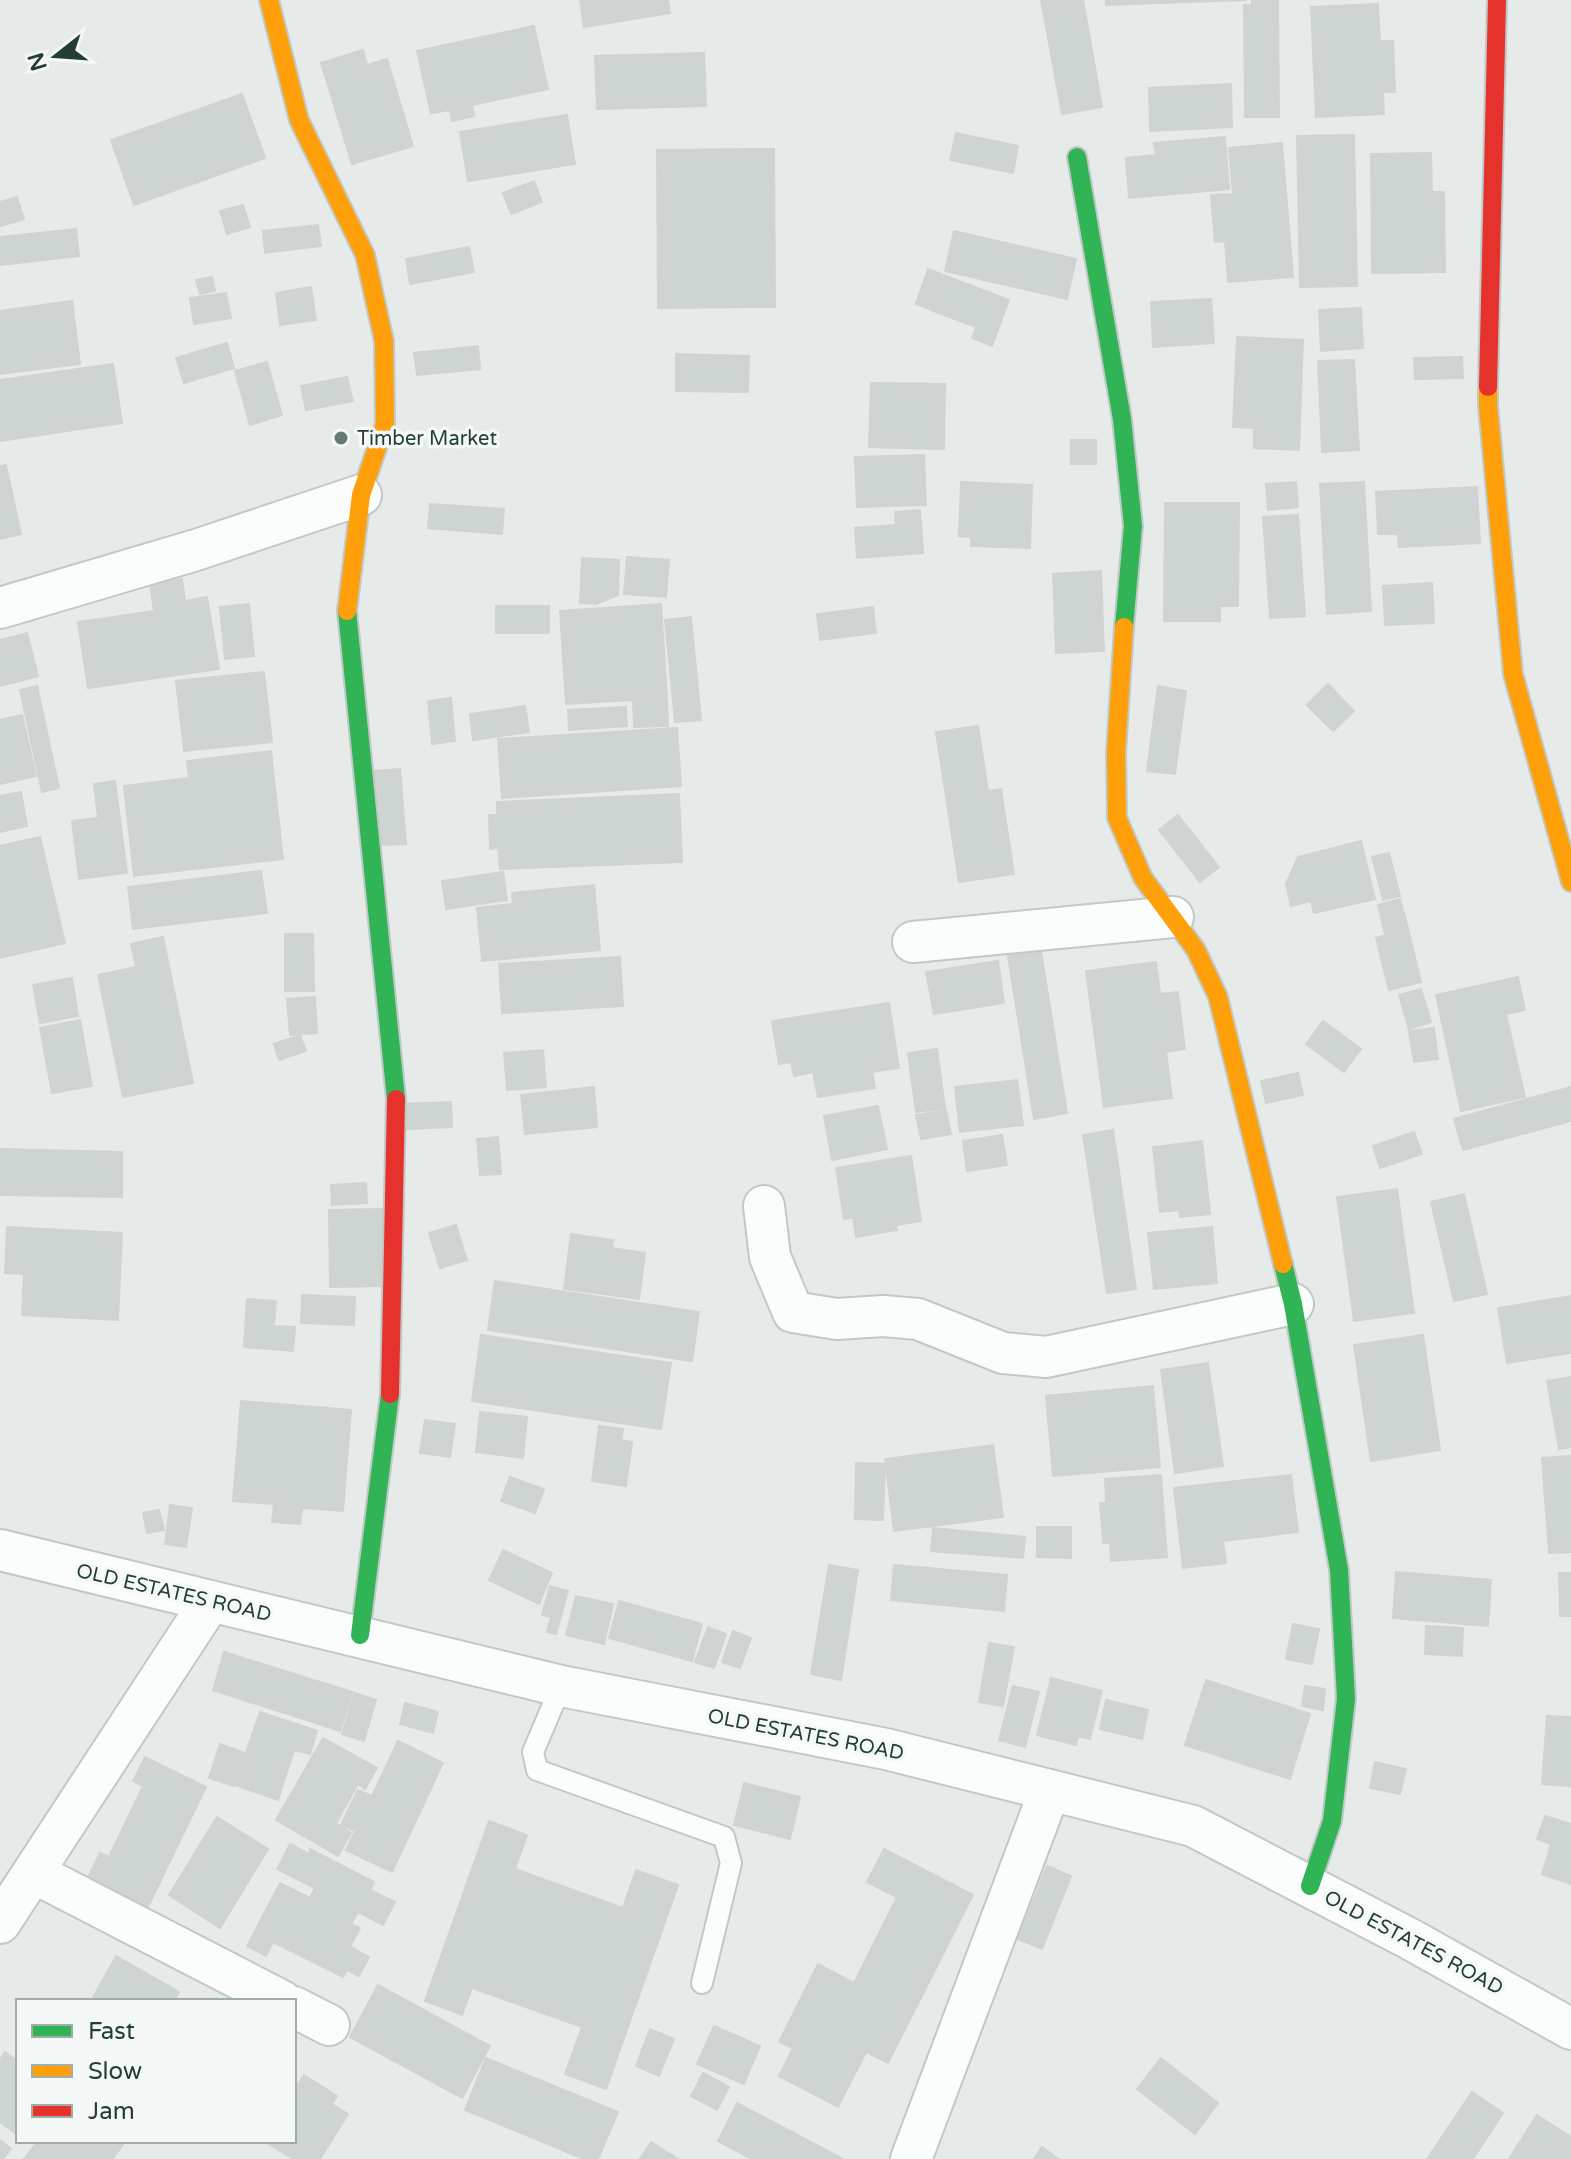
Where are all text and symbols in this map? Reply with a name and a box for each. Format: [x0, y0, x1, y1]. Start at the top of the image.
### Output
north arrow [16, 16, 96, 96]
text: N [23, 49, 53, 74]
place label: Timber Market [357, 427, 497, 451]
marker: Timber Market [332, 429, 350, 447]
street label: OLD ESTATES ROAD [74, 1559, 274, 1627]
street label: OLD ESTATES ROAD [706, 1704, 906, 1766]
street label: OLD ESTATES ROAD [1320, 1885, 1507, 2000]
legend [16, 1999, 296, 2143]
text: Fast [88, 2017, 135, 2046]
text: Slow [88, 2057, 142, 2086]
text: Jam [88, 2097, 135, 2126]

